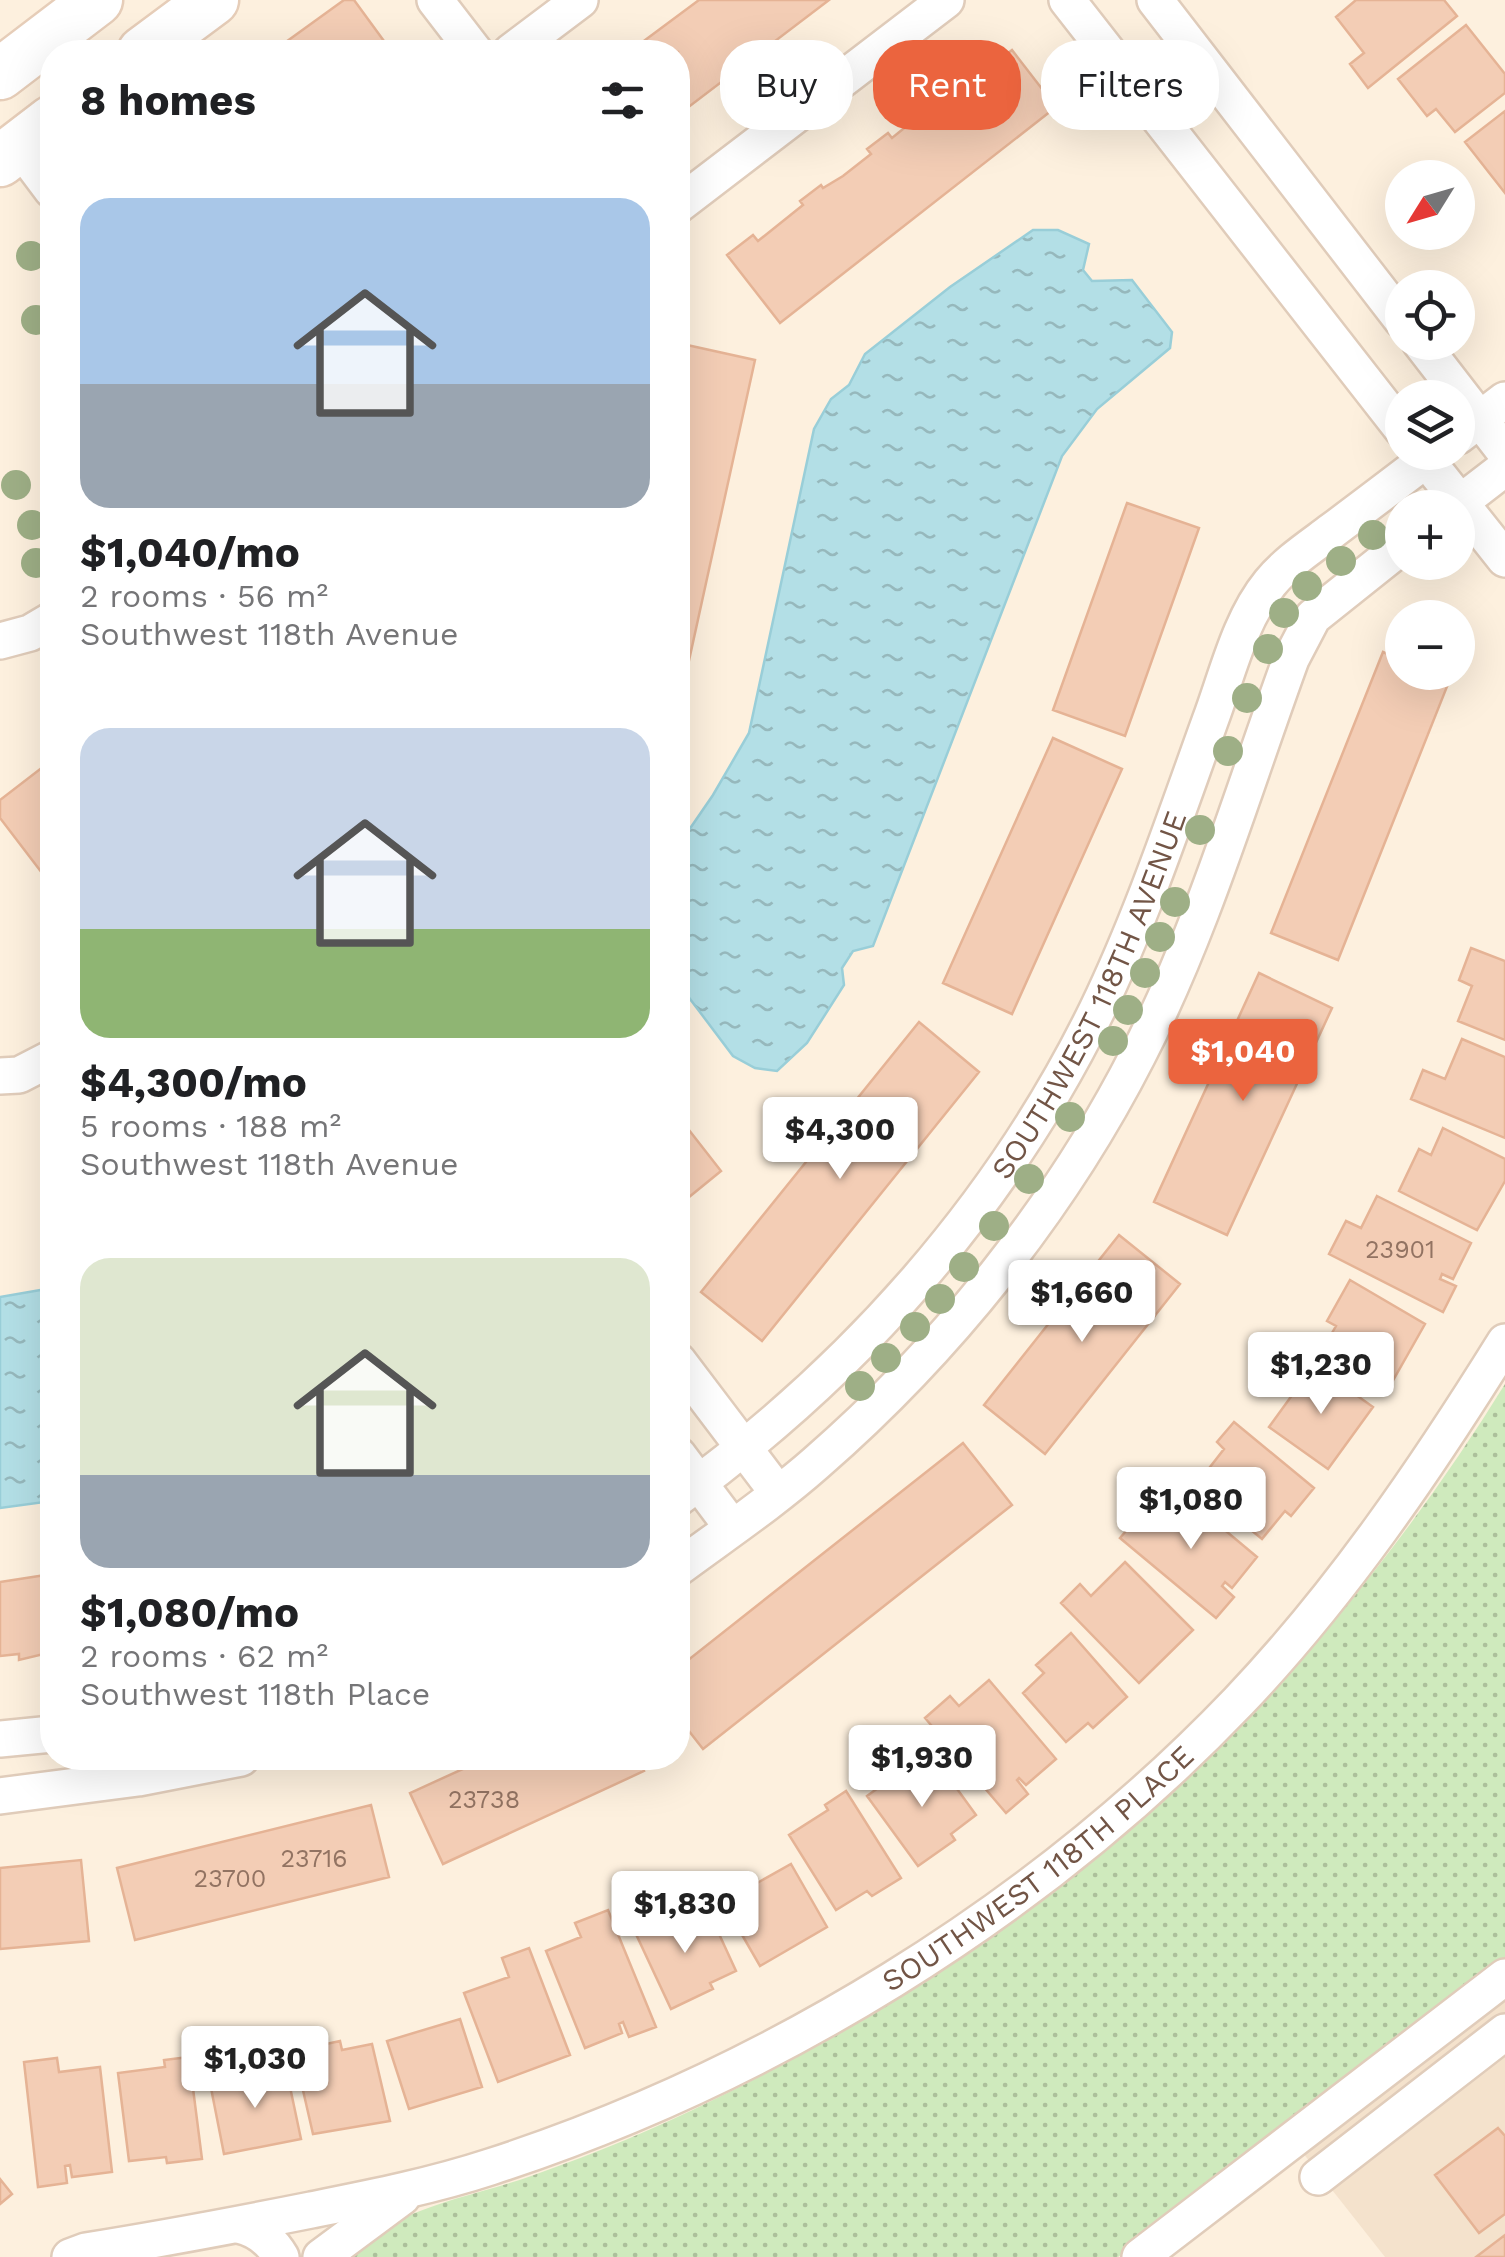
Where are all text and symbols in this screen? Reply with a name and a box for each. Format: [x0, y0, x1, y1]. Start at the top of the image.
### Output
chip: Buy [720, 40, 853, 130]
chip: Rent [873, 40, 1021, 130]
chip: Filters [1041, 40, 1219, 130]
icon: filters [595, 73, 650, 128]
text: 8 homes [80, 76, 256, 125]
north arrow [1385, 160, 1475, 250]
map controls [1385, 160, 1475, 690]
icon: home [275, 263, 455, 443]
button: locate [1385, 270, 1475, 360]
button: layers [1385, 380, 1475, 470]
button: + [1385, 490, 1475, 580]
text: $1,040/mo [80, 528, 300, 577]
text: 2 rooms · 56 m² [80, 577, 328, 615]
button: − [1385, 600, 1475, 690]
text: Southwest 118th Avenue [80, 615, 458, 653]
icon: home [275, 793, 455, 973]
street label: SOUTHWEST 118TH AVENUE [984, 806, 1193, 1186]
pin: $1,040 [1162, 1019, 1324, 1104]
text: $1,040 [1190, 1032, 1296, 1070]
text: $4,300/mo [80, 1058, 307, 1107]
pin: $4,300 [759, 1097, 921, 1182]
text: 5 rooms · 188 m² [80, 1107, 341, 1145]
text: $4,300 [785, 1110, 895, 1148]
text: Southwest 118th Avenue [80, 1145, 458, 1183]
house number: 23901 [1365, 1235, 1435, 1264]
pin: $1,660 [1001, 1260, 1163, 1345]
text: $1,660 [1030, 1273, 1134, 1311]
icon: home [275, 1323, 455, 1503]
pin: $1,230 [1240, 1332, 1402, 1417]
text: $1,230 [1270, 1345, 1372, 1383]
pin: $1,080 [1110, 1467, 1272, 1552]
text: $1,080 [1139, 1480, 1243, 1518]
text: $1,080/mo [80, 1588, 299, 1637]
text: 2 rooms · 62 m² [80, 1637, 328, 1675]
text: Southwest 118th Place [80, 1675, 430, 1713]
pin: $1,930 [841, 1725, 1003, 1810]
text: $1,930 [871, 1738, 973, 1776]
street label: SOUTHWEST 118TH PLACE [875, 1738, 1201, 1999]
house number: 23738 [448, 1785, 520, 1814]
house number: 23716 [280, 1844, 348, 1873]
house number: 23700 [194, 1864, 266, 1893]
pin: $1,830 [604, 1871, 766, 1956]
text: $1,830 [634, 1884, 736, 1922]
pin: $1,030 [174, 2026, 336, 2111]
text: $1,030 [203, 2039, 307, 2077]

